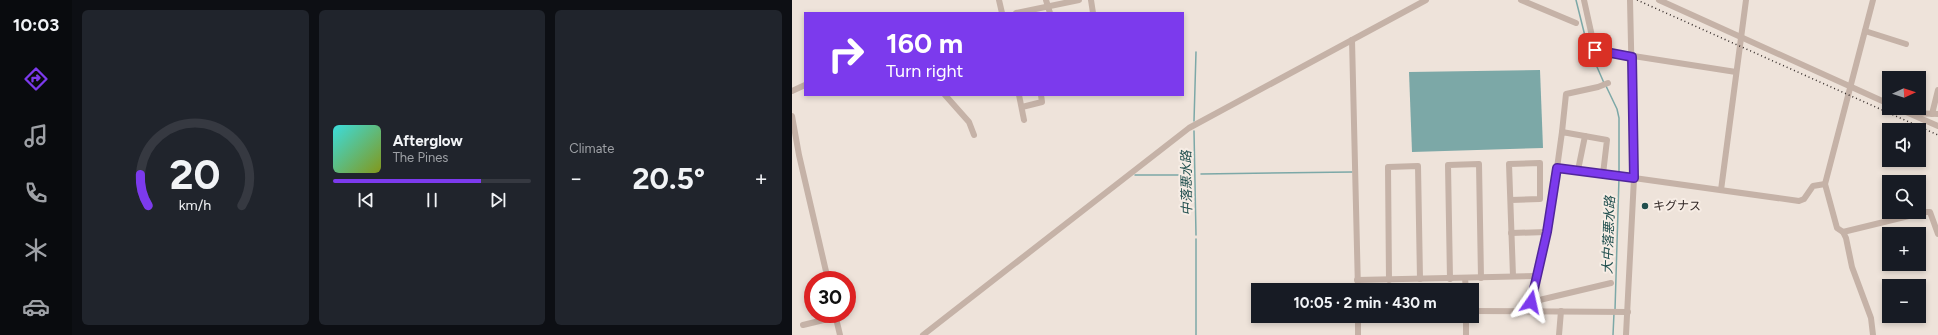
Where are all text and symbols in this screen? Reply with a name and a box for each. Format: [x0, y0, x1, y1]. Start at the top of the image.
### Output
text: 10:03 [13, 14, 59, 36]
text: 160 m [886, 26, 963, 60]
icon: right [820, 28, 872, 80]
pin [1578, 33, 1612, 67]
icon: arrive [1584, 39, 1606, 61]
text: Turn right [886, 60, 963, 82]
icon: directions [22, 65, 50, 93]
north arrow [1882, 71, 1926, 115]
map controls [1882, 71, 1926, 323]
icon: music [22, 122, 50, 150]
button: sound [1882, 123, 1926, 167]
text: Afterglow [393, 132, 463, 150]
text: Climate [569, 141, 614, 156]
text: 20 [170, 148, 221, 198]
water label: 中落悪水路 [1178, 149, 1195, 216]
text: The Pines [393, 150, 448, 165]
text: 20.5° [632, 160, 705, 197]
text: − [569, 165, 583, 192]
text: + [754, 165, 768, 192]
button: search [1882, 175, 1926, 219]
icon: phone [22, 179, 50, 207]
icon: previous [355, 189, 377, 211]
icon: pause [421, 189, 443, 211]
icon: next [487, 189, 509, 211]
text: km/h [179, 195, 212, 213]
water label: 大中落悪水路 [1600, 195, 1617, 274]
place label: キグナス [1653, 199, 1701, 213]
marker: キグナス [1640, 201, 1650, 211]
button: + [1882, 227, 1926, 271]
icon: climate [22, 236, 50, 264]
speed limit sign: 30 [804, 271, 856, 323]
button: − [1882, 279, 1926, 323]
position arrow [1510, 281, 1552, 323]
icon: car [22, 293, 50, 321]
text: 10:05 · 2 min · 430 m [1293, 294, 1437, 312]

